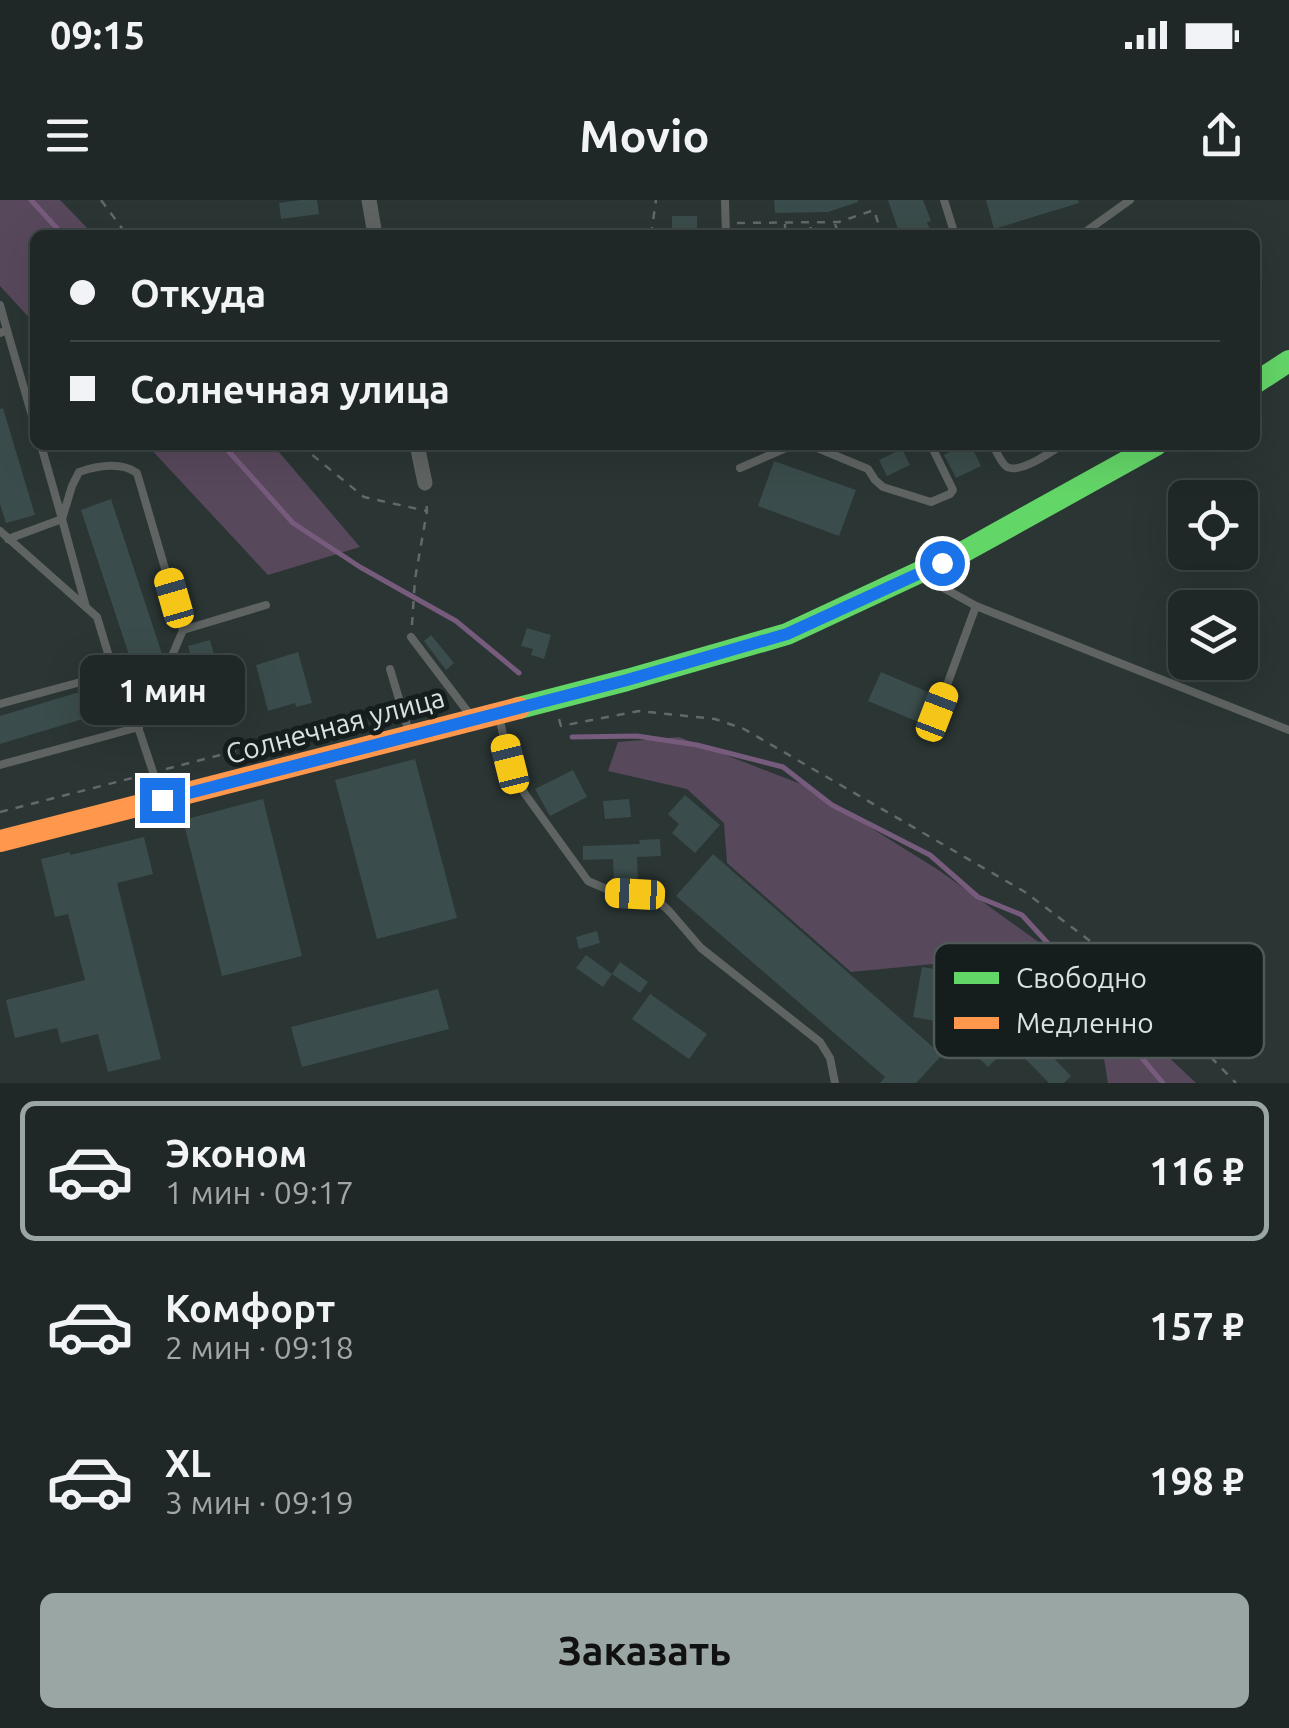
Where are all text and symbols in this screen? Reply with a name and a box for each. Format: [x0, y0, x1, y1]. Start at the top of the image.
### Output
text: 09:15 [50, 14, 145, 56]
icon: menu [40, 108, 95, 163]
icon: share [1194, 108, 1249, 163]
text: Movio [579, 110, 710, 161]
text: Откуда [130, 272, 266, 314]
text: Солнечная улица [130, 368, 450, 410]
map controls [1168, 480, 1258, 680]
button: locate [1168, 480, 1258, 570]
route start [920, 541, 965, 586]
car [151, 565, 197, 631]
button: layers [1168, 590, 1258, 680]
callout: 1 мин [80, 655, 244, 725]
text: 1 мин [118, 672, 207, 708]
car [912, 679, 962, 745]
street label: Солнечная улица [222, 681, 448, 769]
car [488, 731, 532, 797]
route end [140, 778, 185, 823]
car [604, 877, 666, 911]
legend [934, 943, 1264, 1058]
text: Свободно [1016, 962, 1147, 993]
text: Медленно [1016, 1007, 1154, 1038]
icon: car [45, 1126, 135, 1216]
text: Эконом [165, 1132, 307, 1174]
text: 116 ₽ [1149, 1150, 1244, 1192]
text: 1 мин · 09:17 [165, 1174, 354, 1210]
icon: car [45, 1281, 135, 1371]
text: Комфорт [165, 1287, 335, 1329]
text: 157 ₽ [1149, 1305, 1244, 1347]
text: 2 мин · 09:18 [165, 1329, 354, 1365]
icon: car [45, 1436, 135, 1526]
text: XL [165, 1442, 211, 1484]
text: 198 ₽ [1149, 1460, 1244, 1502]
text: 3 мин · 09:19 [165, 1484, 354, 1520]
button: Заказать [40, 1593, 1249, 1708]

